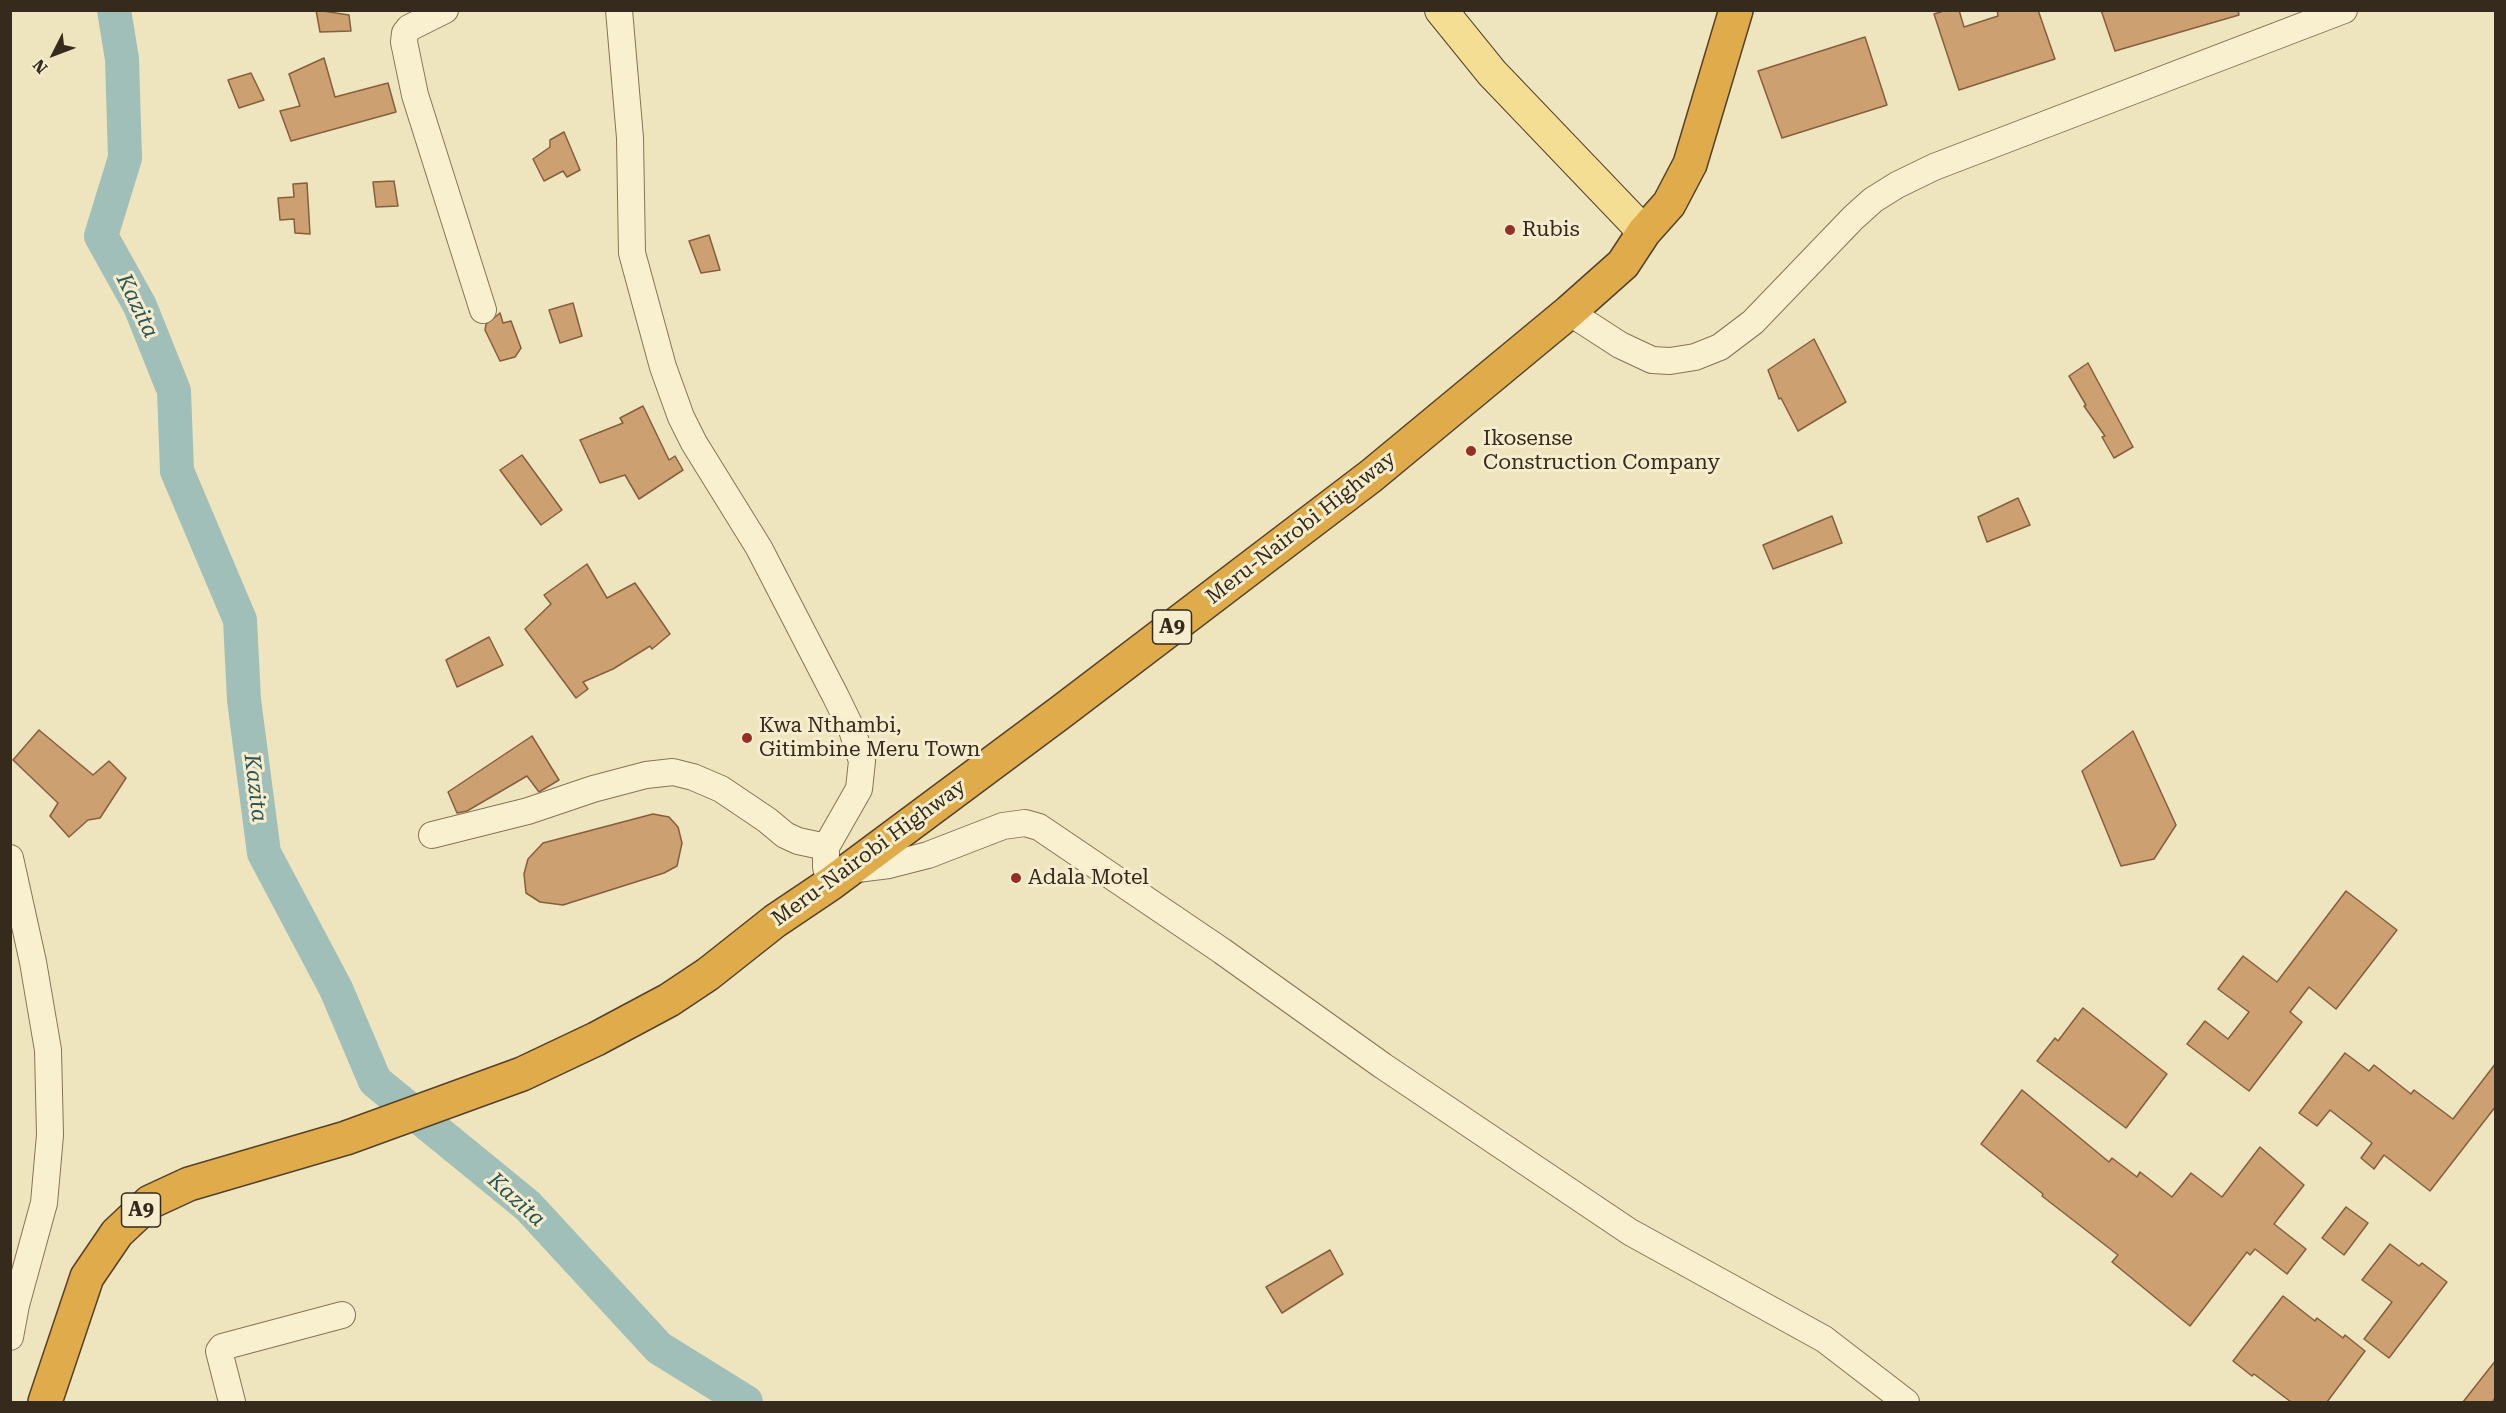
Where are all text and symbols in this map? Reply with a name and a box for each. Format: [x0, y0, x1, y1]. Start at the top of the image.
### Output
north arrow [24, 24, 84, 84]
text: N [29, 55, 51, 77]
place label: Rubis [1522, 217, 1580, 243]
marker: Rubis [1503, 223, 1517, 237]
water label: Kazita [110, 270, 164, 342]
place label: Ikosense Construction Company [1483, 426, 1720, 476]
marker: Ikosense Construction Company [1464, 444, 1478, 458]
street label: Meru-Nairobi Highway [1201, 446, 1401, 610]
road number: A9 [1152, 610, 1192, 644]
place label: Kwa Nthambi, Gitimbine Meru Town [759, 713, 980, 763]
marker: Kwa Nthambi, Gitimbine Meru Town [740, 731, 754, 745]
water label: Kazita [238, 753, 272, 823]
street label: Meru-Nairobi Highway [767, 774, 971, 932]
place label: Adala Motel [1028, 865, 1149, 891]
marker: Adala Motel [1009, 871, 1023, 885]
water label: Kazita [482, 1167, 550, 1233]
road number: A9 [122, 1193, 160, 1227]

